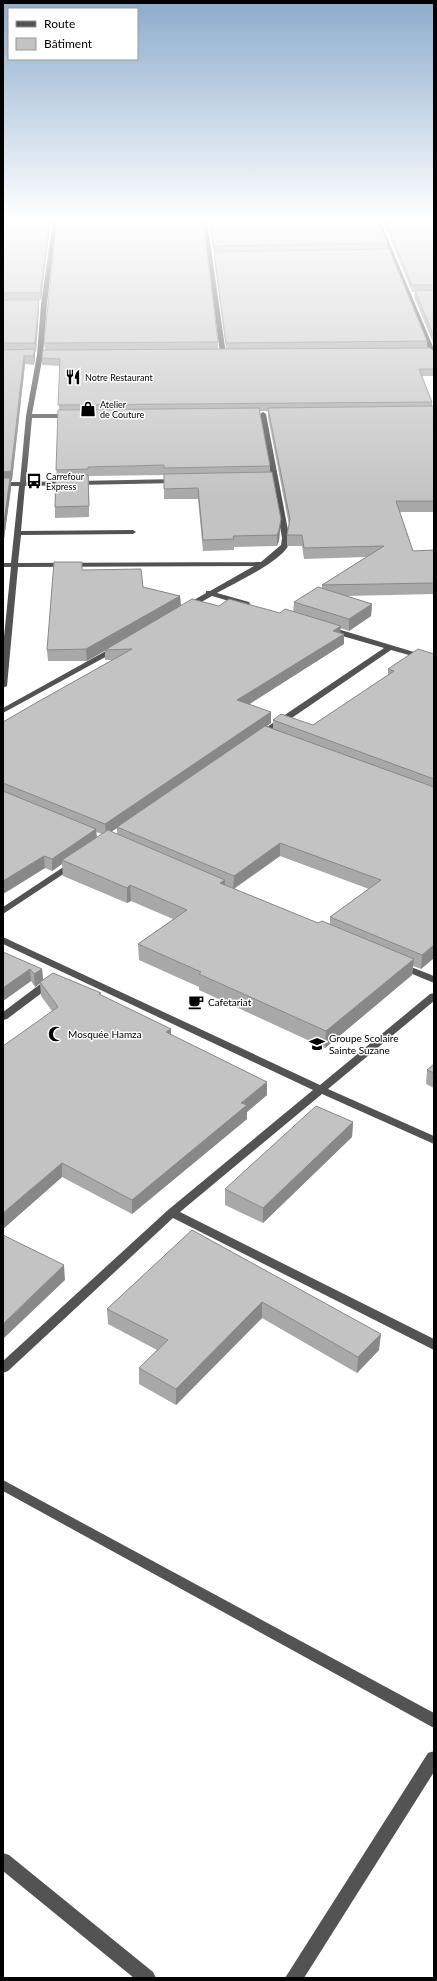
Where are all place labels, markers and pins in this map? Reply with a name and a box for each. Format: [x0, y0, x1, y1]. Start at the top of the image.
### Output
restaurant icon: Notre Restaurant [64, 368, 82, 386]
place label: Notre Restaurant [85, 372, 153, 383]
place label: Atelier de Couture [100, 399, 144, 420]
shop icon: Atelier de Couture [79, 400, 97, 418]
place label: Carrefour Express [46, 471, 85, 492]
bus stop icon: Carrefour Express [25, 472, 43, 490]
cafe icon: Cafetariat [187, 993, 205, 1011]
place label: Cafetariat [208, 996, 252, 1008]
mosque icon: Mosquée Hamza [47, 1025, 65, 1043]
place label: Mosquée Hamza [68, 1028, 142, 1040]
place label: Groupe Scolaire Sainte Suzane [329, 1032, 399, 1056]
school or university icon: Groupe Scolaire Sainte Suzane [308, 1035, 326, 1053]

